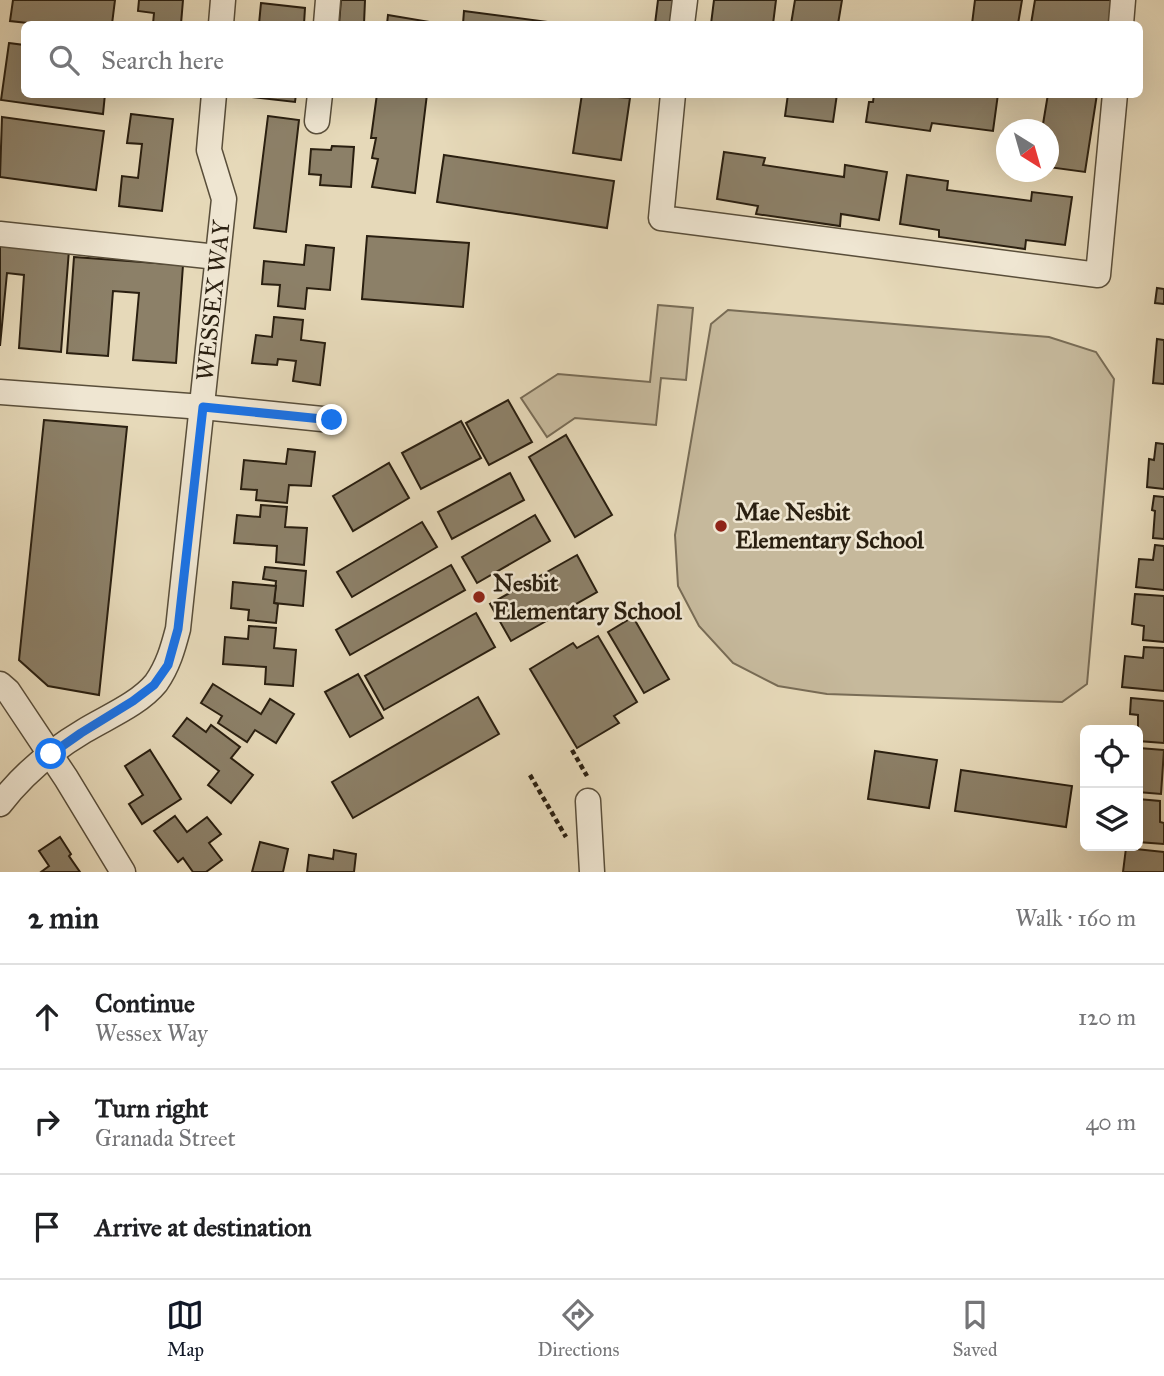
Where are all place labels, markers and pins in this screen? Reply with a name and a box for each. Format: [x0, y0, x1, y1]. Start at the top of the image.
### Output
place label: Mae Nesbit Elementary School [735, 497, 924, 555]
marker: Mae Nesbit Elementary School [713, 518, 729, 534]
place label: Nesbit Elementary School [493, 568, 682, 626]
marker: Nesbit Elementary School [471, 589, 487, 605]

